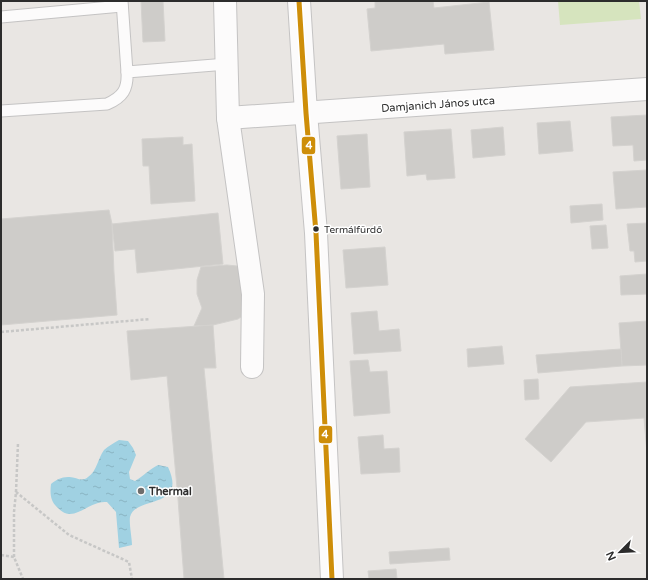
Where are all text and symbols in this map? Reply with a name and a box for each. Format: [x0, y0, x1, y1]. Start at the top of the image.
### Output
street label: Damjanich János utca [381, 94, 495, 115]
line badge: 4 [301, 136, 316, 155]
text: 4 [306, 139, 313, 152]
marker: Termálfürdő [311, 224, 321, 234]
place label: Termálfürdő [324, 224, 382, 236]
line badge: 4 [318, 425, 333, 444]
text: 4 [322, 428, 329, 441]
place label: Thermal [148, 485, 192, 498]
marker: Thermal [136, 486, 146, 496]
north arrow [600, 532, 640, 572]
text: N [604, 549, 619, 563]

